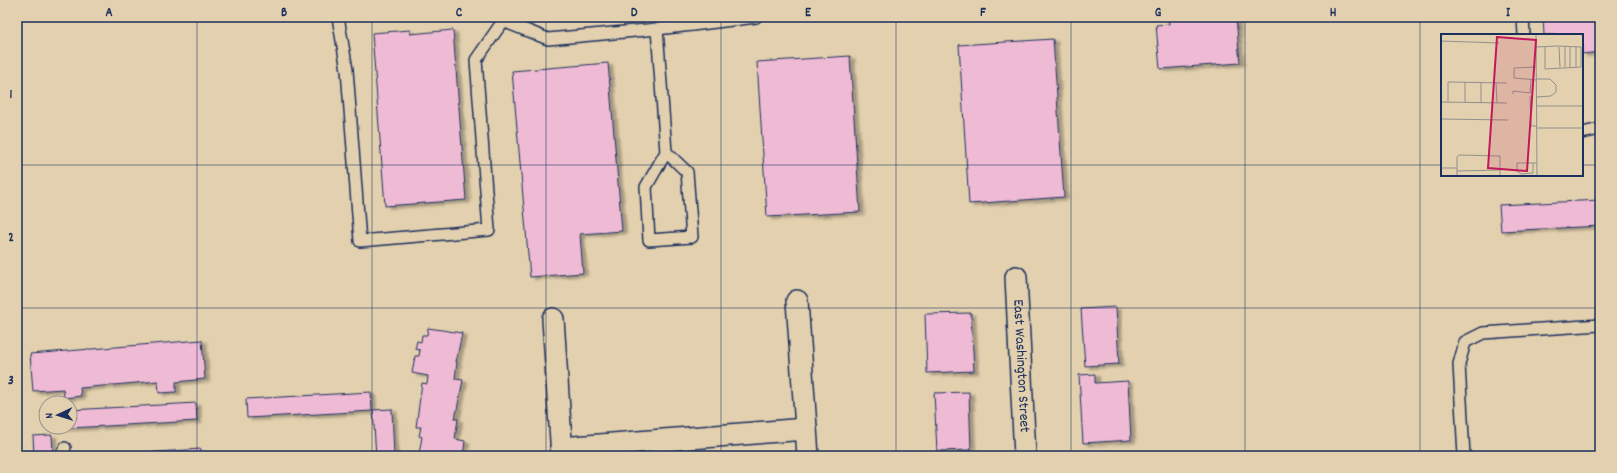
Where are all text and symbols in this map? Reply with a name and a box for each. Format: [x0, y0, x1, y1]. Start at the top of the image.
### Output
text: A [105, 4, 113, 23]
text: B [281, 4, 287, 23]
text: C [456, 4, 463, 23]
text: D [631, 4, 638, 23]
text: E [805, 4, 812, 23]
text: F [980, 4, 986, 23]
text: G [1155, 4, 1162, 23]
text: H [1330, 4, 1337, 23]
text: I [1506, 4, 1511, 23]
inset map [1441, 34, 1583, 176]
text: 1 [10, 86, 13, 105]
text: 2 [8, 229, 14, 248]
street label: East Washington Street [1006, 299, 1035, 434]
text: 3 [8, 372, 14, 391]
north arrow [38, 395, 78, 435]
text: N [42, 412, 58, 419]

